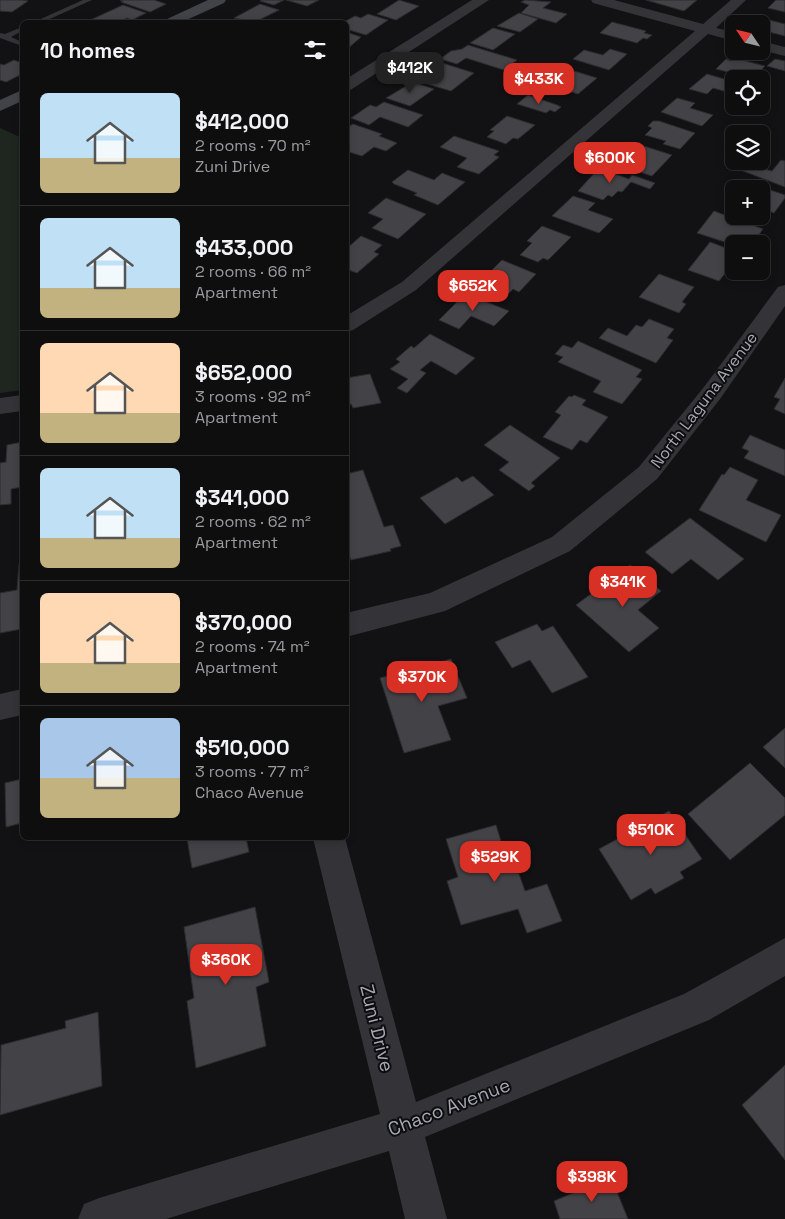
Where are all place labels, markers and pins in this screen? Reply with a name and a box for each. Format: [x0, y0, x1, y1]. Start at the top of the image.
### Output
pin: $412K [375, 52, 445, 94]
pin: $433K [504, 62, 574, 105]
pin: $600K [575, 142, 645, 184]
pin: $652K [438, 270, 508, 312]
pin: $341K [588, 566, 658, 608]
pin: $370K [387, 660, 457, 703]
pin: $510K [616, 814, 686, 856]
pin: $529K [460, 840, 530, 883]
pin: $360K [191, 944, 261, 986]
pin: $398K [557, 1160, 627, 1203]

